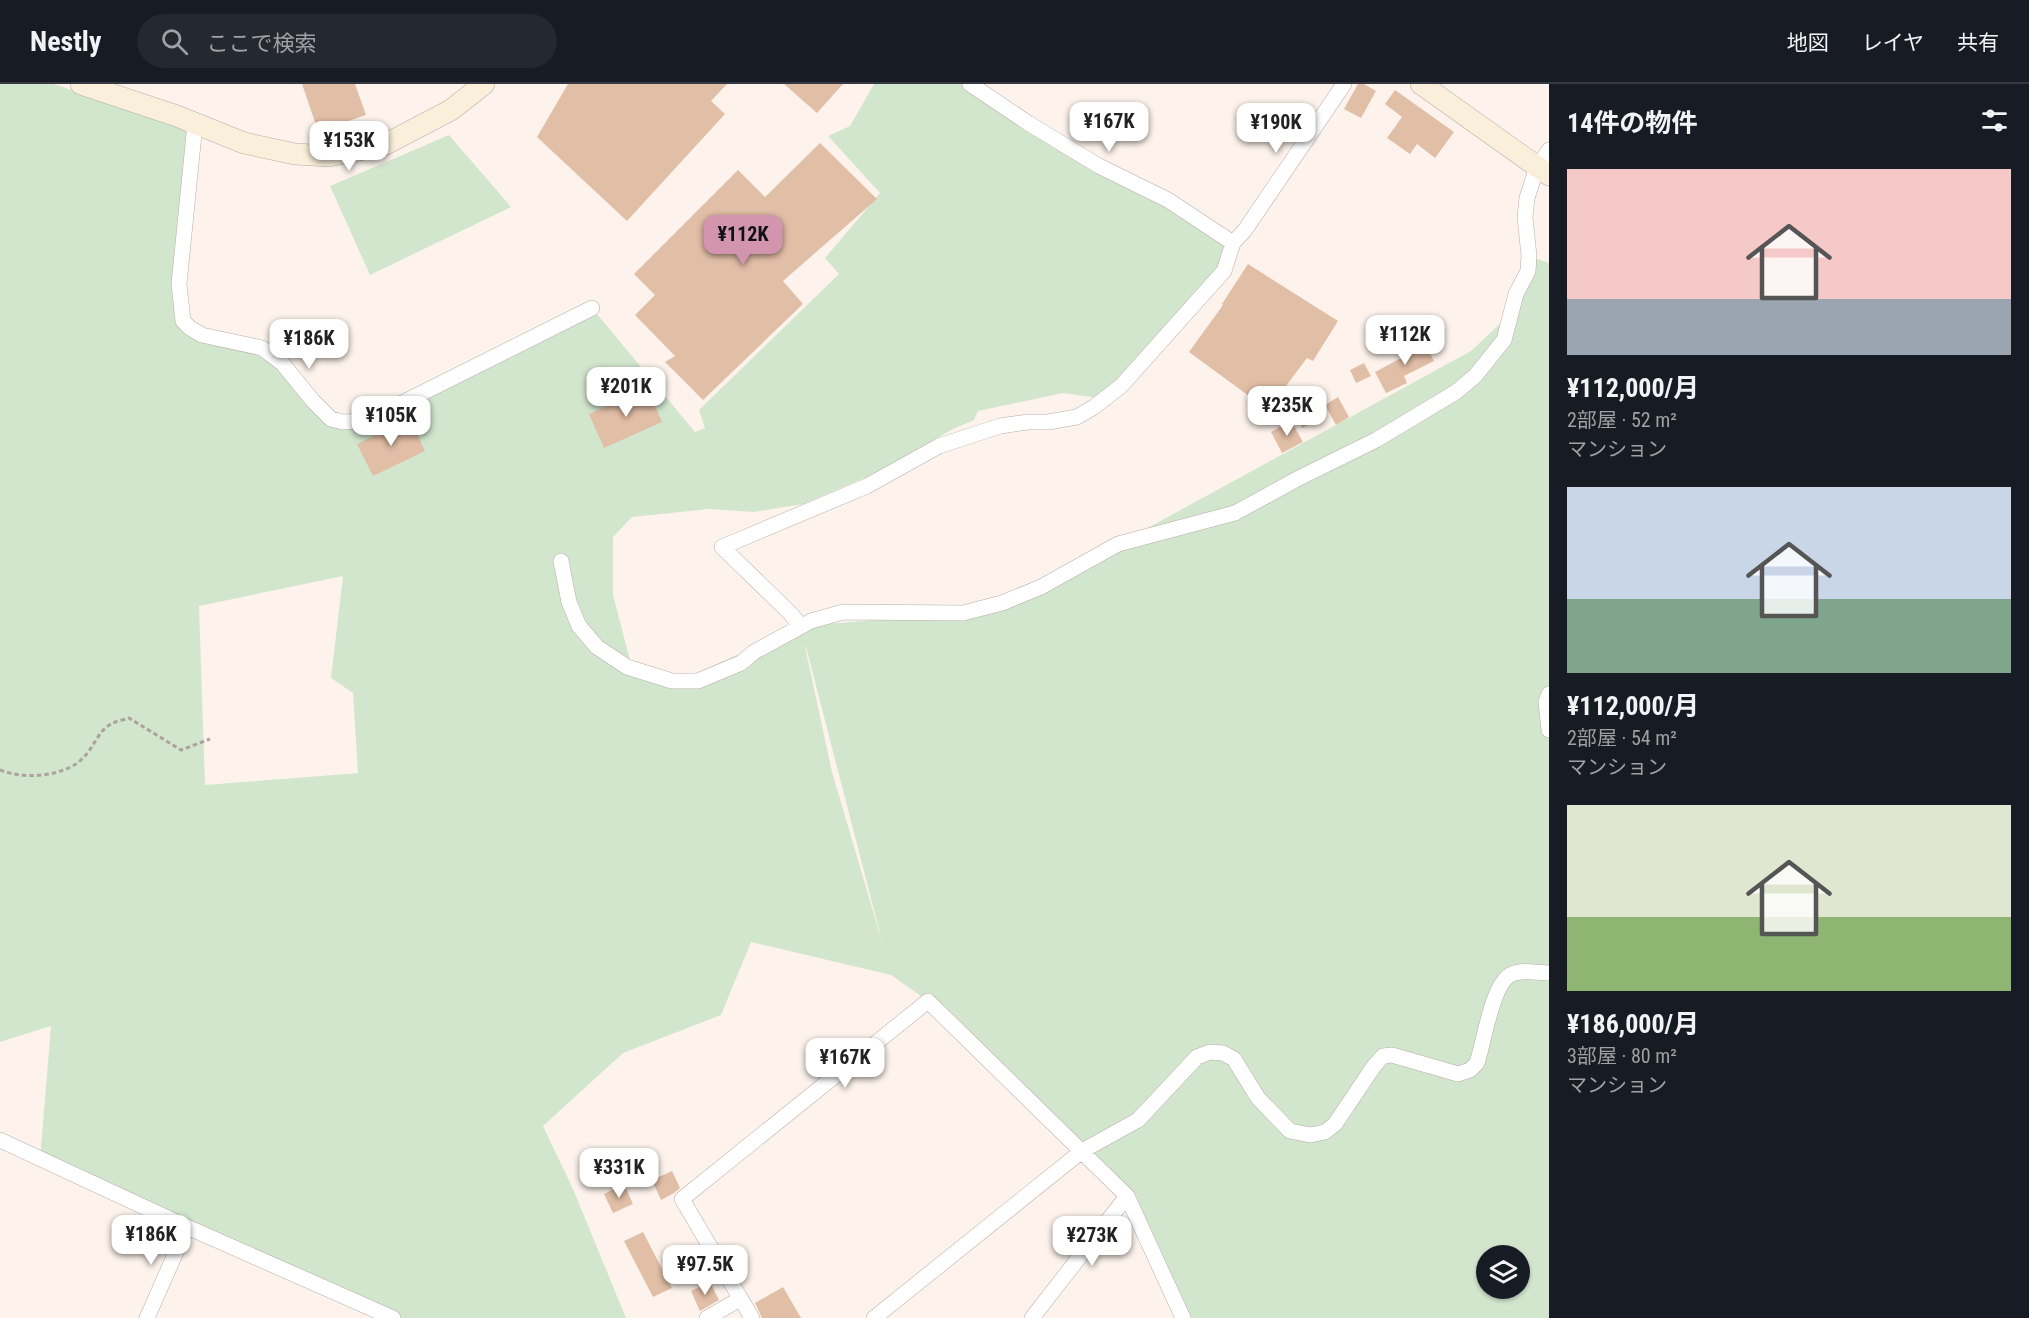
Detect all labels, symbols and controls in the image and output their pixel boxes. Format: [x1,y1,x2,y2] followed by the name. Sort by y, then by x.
[137,14,557,68] search box
[30,25,101,58] text: Nestly
[158,25,191,58] icon: search
[206,31,316,56] text: ここで検索
[1787,31,1829,55] text: 地図
[1862,31,1924,55] text: レイヤ
[1957,31,1999,55] text: 共有
[1067,102,1151,153] pin: ¥167K
[1234,103,1318,154] pin: ¥190K
[1978,104,2011,137] icon: filters
[1567,108,1697,138] text: 14件の物件
[1084,109,1134,133] text: ¥167K
[1251,110,1301,134] text: ¥190K
[307,121,391,172] pin: ¥153K
[324,128,374,152] text: ¥153K
[1735,208,1843,316] icon: home
[701,215,785,266] pin: ¥112K
[718,222,768,246] text: ¥112K
[1363,315,1447,366] pin: ¥112K
[267,319,351,370] pin: ¥186K
[1380,322,1430,346] text: ¥112K
[284,326,334,350] text: ¥186K
[584,367,668,418] pin: ¥201K
[1567,373,1699,403] text: ¥112,000/月
[601,374,651,398] text: ¥201K
[1245,386,1329,437] pin: ¥235K
[1262,393,1312,417] text: ¥235K
[349,396,433,447] pin: ¥105K
[366,403,416,427] text: ¥105K
[1567,408,1677,432] text: 2部屋 · 52 m²
[1567,437,1667,461] text: マンション
[1735,526,1843,634] icon: home
[1567,691,1699,721] text: ¥112,000/月
[1567,726,1677,750] text: 2部屋 · 54 m²
[1567,755,1667,779] text: マンション
[1735,844,1843,952] icon: home
[1567,1009,1699,1039] text: ¥186,000/月
[803,1038,887,1089] pin: ¥167K
[1567,1044,1677,1068] text: 3部屋 · 80 m²
[820,1045,870,1069] text: ¥167K
[1567,1073,1667,1097] text: マンション
[577,1148,661,1199] pin: ¥331K
[594,1155,644,1179] text: ¥331K
[109,1215,193,1266] pin: ¥186K
[1050,1216,1134,1267] pin: ¥273K
[126,1222,176,1246] text: ¥186K
[1067,1223,1117,1247] text: ¥273K
[656,1245,754,1296] pin: ¥97.5K
[1476,1245,1530,1299] map controls
[1476,1245,1530,1299] button: layers
[677,1252,733,1276] text: ¥97.5K

